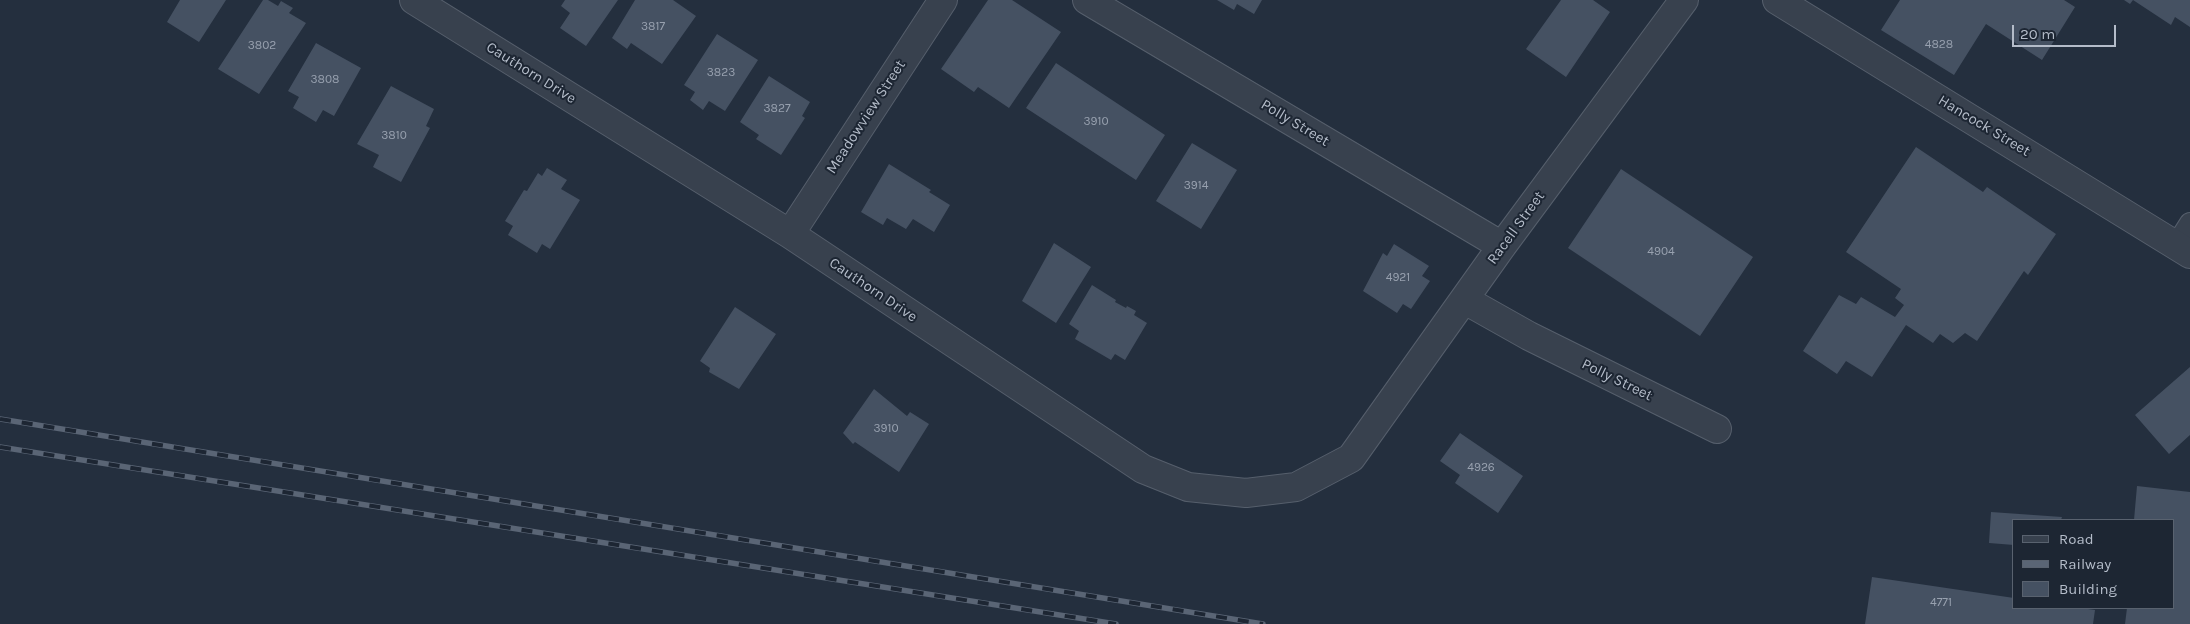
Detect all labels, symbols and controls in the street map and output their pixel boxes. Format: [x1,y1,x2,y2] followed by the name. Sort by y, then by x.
[2015,15,2119,47] scale bar
[641,20,665,34] house number: 3817
[2020,25,2055,43] text: 20 m
[483,38,579,108] street label: Cauthorn Drive
[1925,38,1953,52] house number: 4828
[248,39,276,53] house number: 3802
[823,57,909,177] street label: Meadowview Street
[707,66,735,80] house number: 3823
[311,73,339,87] house number: 3808
[1935,91,2033,161] street label: Hancock Street
[1258,96,1332,150] street label: Polly Street
[763,102,791,116] house number: 3827
[1083,115,1109,129] house number: 3910
[381,129,407,143] house number: 3810
[1184,179,1208,193] house number: 3914
[1483,188,1549,268] street label: Racell Street
[1647,245,1675,259] house number: 4904
[825,254,921,326] street label: Cauthorn Drive
[1386,271,1410,285] house number: 4921
[1579,355,1655,405] street label: Polly Street
[873,422,899,436] house number: 3910
[1467,461,1495,475] house number: 4926
[2012,519,2175,609] legend
[2059,530,2094,548] text: Road
[2059,555,2111,573] text: Railway
[2059,580,2117,598] text: Building
[1930,596,1952,610] house number: 4771

